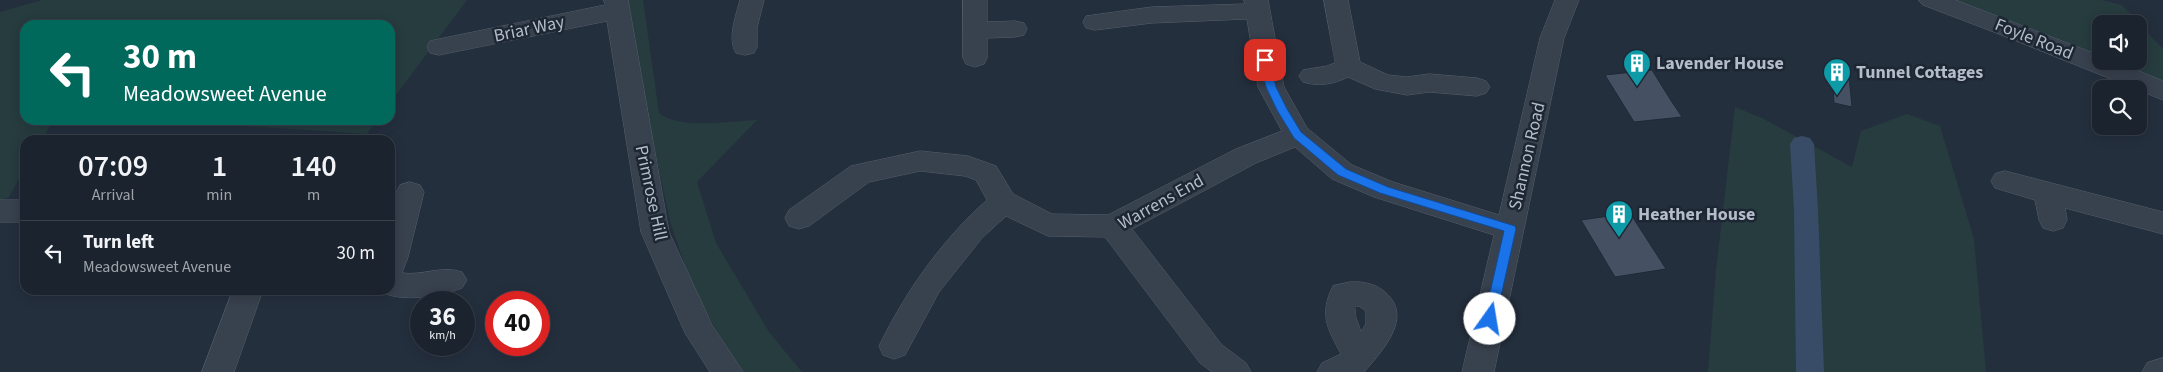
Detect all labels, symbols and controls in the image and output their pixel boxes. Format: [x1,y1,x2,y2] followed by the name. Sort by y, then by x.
[491,9,567,49] street label: Briar Way
[1991,12,2077,66] street label: Foyle Road
[2092,15,2147,135] map controls
[2092,15,2147,70] button: sound
[123,32,197,82] text: 30 m
[1244,39,1286,81] pin
[40,40,105,105] icon: left
[1251,46,1279,74] icon: arrive
[1622,48,1652,87] building icon: Lavender House
[1656,51,1784,76] place label: Lavender House
[1822,57,1852,96] building icon: Tunnel Cottages
[1856,60,1983,85] place label: Tunnel Cottages
[123,78,327,110] text: Meadowsweet Avenue
[2092,80,2147,135] button: search
[1502,100,1552,212] street label: Shannon Road
[629,143,673,243] street label: Primrose Hill
[78,145,148,188] text: 07:09
[212,145,227,188] text: 1
[291,145,337,188] text: 140
[1114,168,1208,236] street label: Warrens End
[92,184,135,206] text: Arrival
[206,184,232,206] text: min
[307,184,320,206] text: m
[1604,199,1634,238] building icon: Heather House
[1638,202,1755,227] place label: Heather House
[83,229,154,256] text: Turn left
[40,239,68,267] icon: left
[337,240,375,267] text: 30 m
[83,256,231,278] text: Meadowsweet Avenue
[485,291,550,356] speed limit sign: 40
[1463,292,1515,344] position arrow
[429,299,456,335] text: 36
[429,327,456,344] text: km/h

